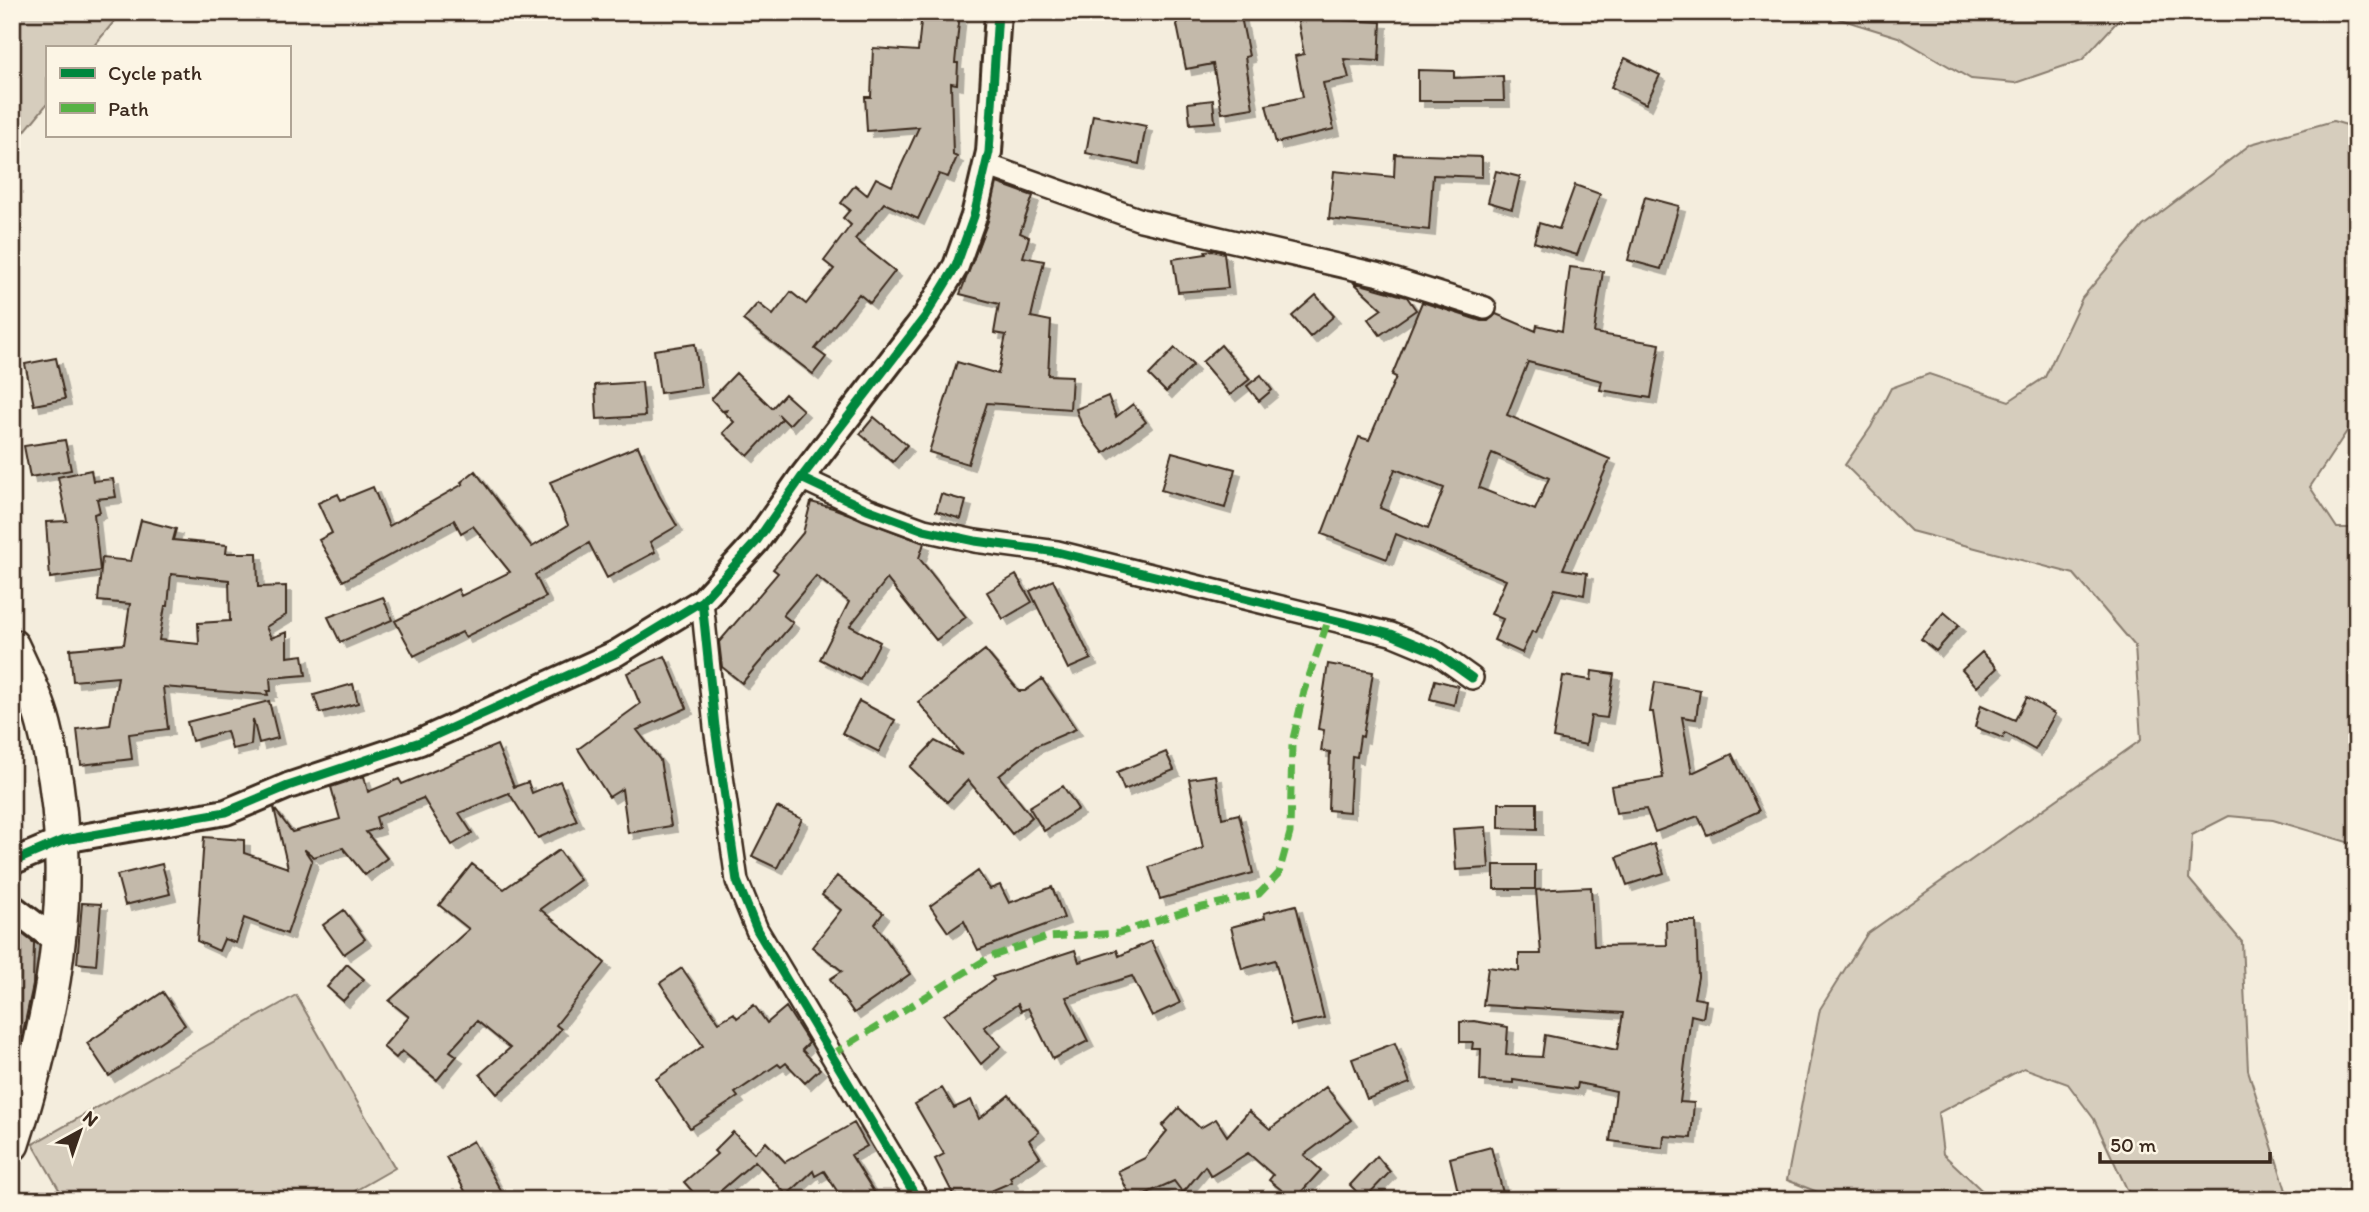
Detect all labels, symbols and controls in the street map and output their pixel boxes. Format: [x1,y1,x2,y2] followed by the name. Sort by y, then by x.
[46,46,290,136] legend
[108,60,202,85] text: Cycle path
[108,96,149,121] text: Path
[46,1096,116,1166] north arrow
[78,1105,103,1131] text: N
[2100,1121,2269,1165] scale bar
[2110,1132,2157,1157] text: 50 m

